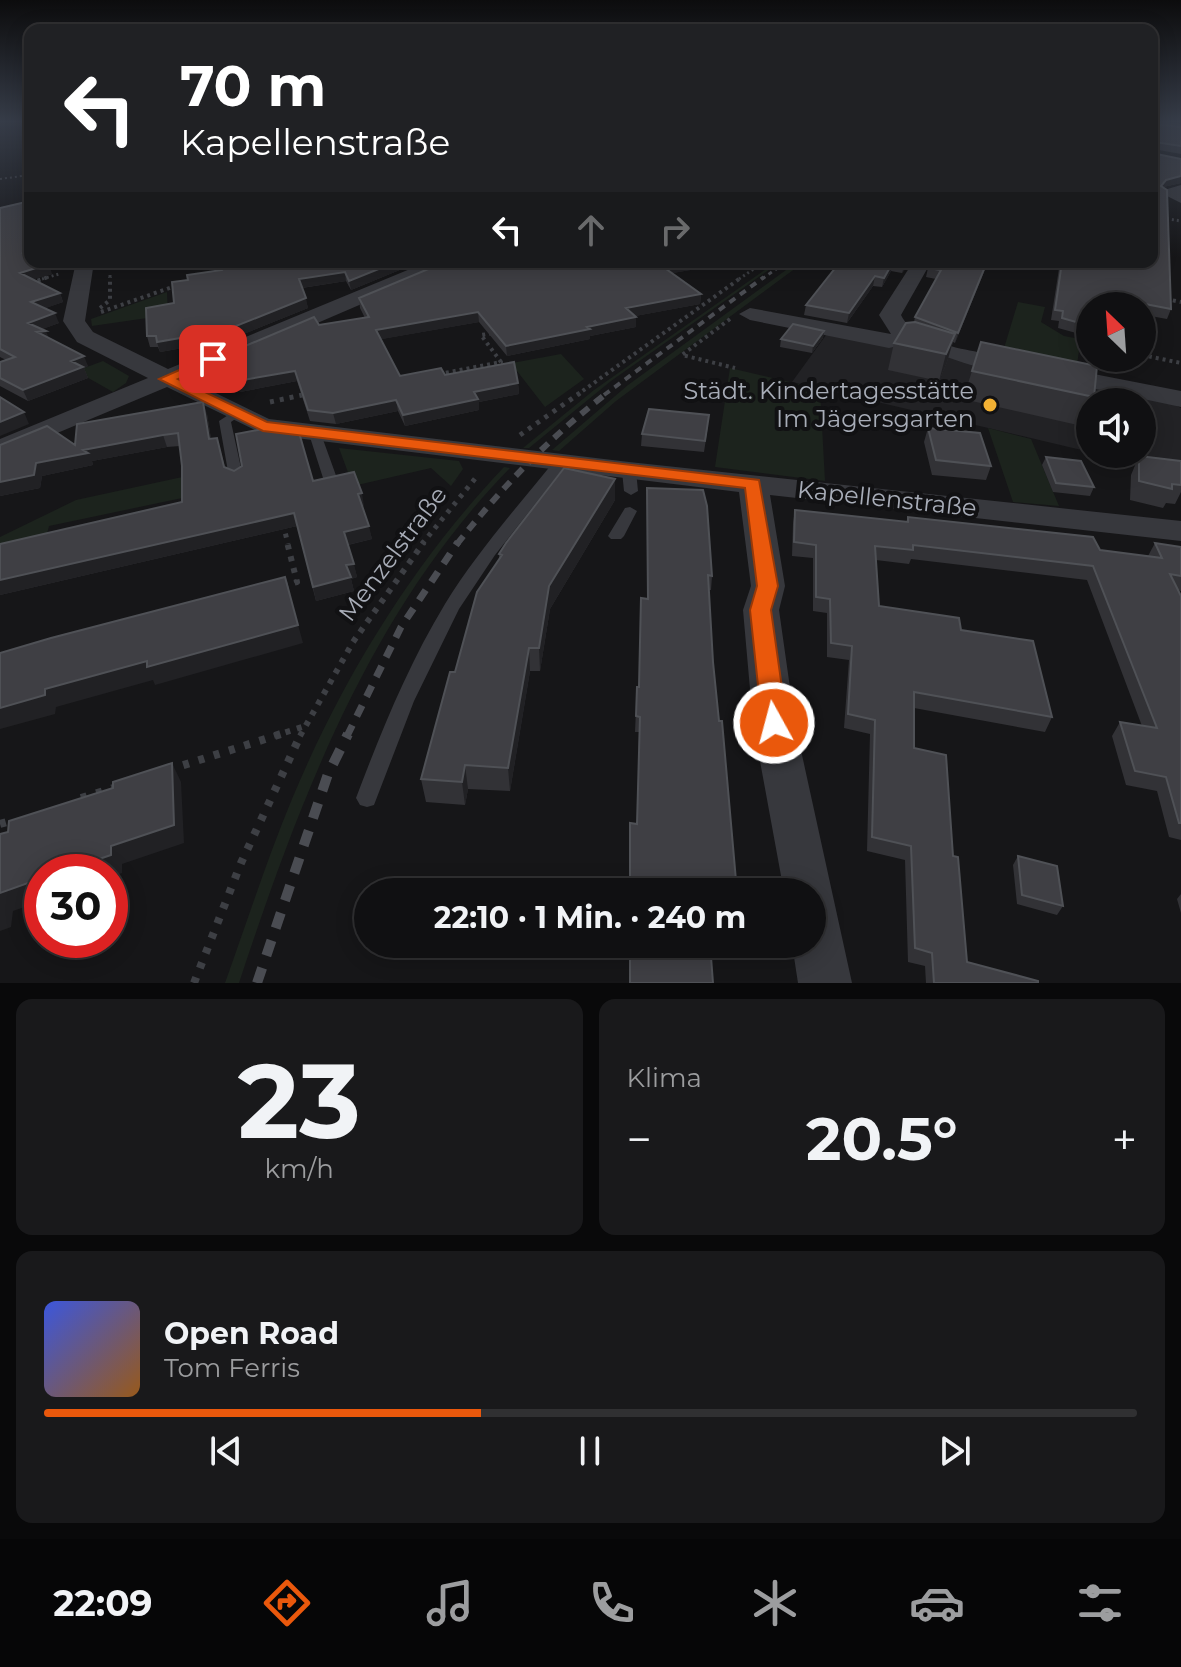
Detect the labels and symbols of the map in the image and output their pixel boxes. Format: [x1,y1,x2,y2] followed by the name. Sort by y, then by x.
[1076,292,1156,372] north arrow
[179,325,247,393] pin
[683,376,974,433] place label: Städt. Kindertagesstätte Im Jägersgarten
[981,396,999,414] marker: Städt. Kindertagesstätte Im Jägersgarten
[796,475,978,522] street label: Kapellenstraße
[332,481,453,627] street label: Menzelstraße
[732,681,816,765] position arrow
[24,854,128,958] speed limit sign: 30

